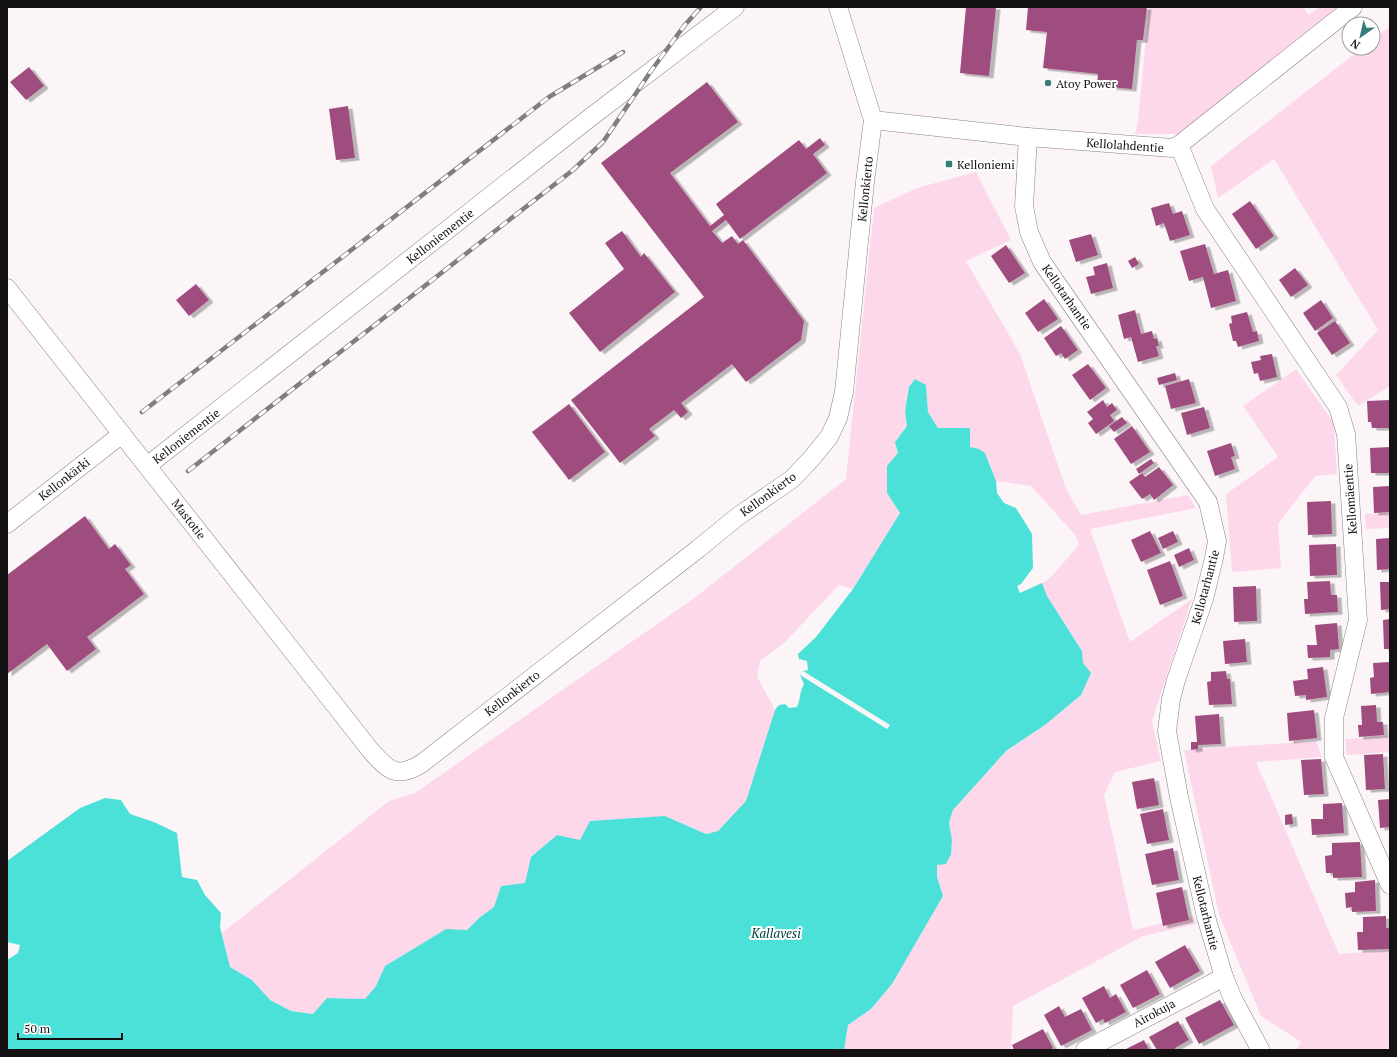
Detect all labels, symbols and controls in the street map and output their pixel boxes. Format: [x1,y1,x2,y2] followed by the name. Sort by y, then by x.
[1341,16,1381,56] north arrow
[1347,36,1363,52] text: N
[1056,76,1116,91] place label: Atoy Power
[1043,78,1053,88] marker: Atoy Power
[1086,135,1164,155] street label: Kellolahdentie
[854,155,876,222] street label: Kellonkierto
[957,157,1015,172] place label: Kelloniemi
[944,159,954,169] marker: Kelloniemi
[403,205,477,267] street label: Kelloniementie
[1039,261,1095,333] street label: Kellotarhantie
[149,405,223,467] street label: Kelloniementie
[35,454,93,504] street label: Kellonkärki
[1340,463,1360,535] street label: Kellomäentie
[737,468,799,519] street label: Kellonkierto
[169,496,209,542] street label: Mastotie
[1188,548,1222,626] street label: Kellotarhantie
[481,667,543,719] street label: Kellonkierto
[1189,874,1223,952] street label: Kellotarhantie
[750,924,801,942] water label: Kallavesi
[1130,996,1178,1030] street label: Airokuja
[18,1015,122,1041] scale bar
[24,1021,51,1036] text: 50 m

